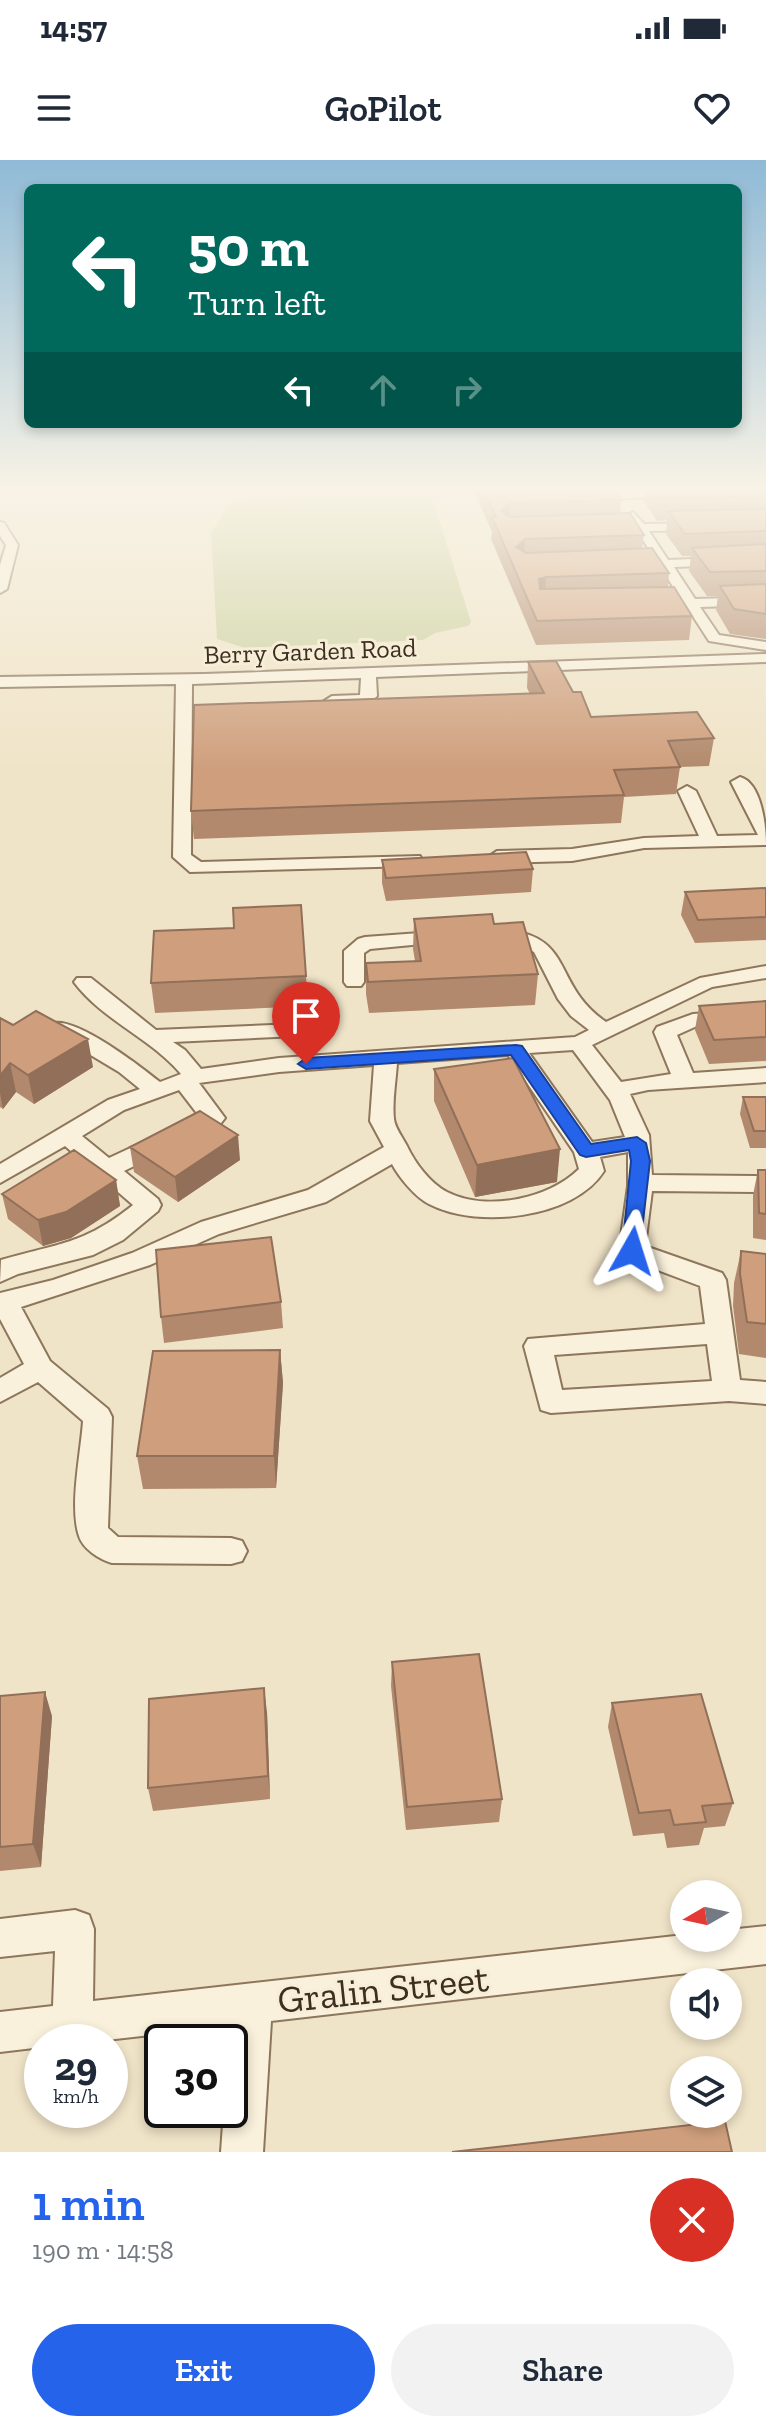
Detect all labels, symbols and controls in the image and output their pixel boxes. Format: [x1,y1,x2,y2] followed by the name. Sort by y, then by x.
[40,10,107,46] text: 14:57
[32,86,76,130] icon: menu
[690,86,734,130] icon: heart
[325,87,441,130] text: GoPilot
[188,213,309,280] text: 50 m
[56,216,160,320] icon: left
[188,281,326,324] text: Turn left
[277,368,321,412] icon: left
[361,368,405,412] icon: ahead
[445,368,489,412] icon: right
[203,631,417,671] street label: Berry Garden Road
[272,982,340,1064] pin
[284,994,328,1038] icon: arrive
[590,1209,674,1293] position arrow
[670,1880,742,1952] north arrow
[670,1880,742,2128] map controls
[275,1955,491,2023] street label: Gralin Street
[670,1968,742,2040] button: sound
[144,2024,248,2128] speed limit sign: 30
[55,2042,97,2090] text: 29
[670,2056,742,2128] button: layers
[53,2084,99,2108] text: km/h
[32,2175,145,2232] text: 1 min
[650,2178,734,2262] button: close
[32,2234,174,2266] text: 190 m · 14:58
[32,2324,375,2416] button: Exit
[391,2324,734,2416] button: Share

